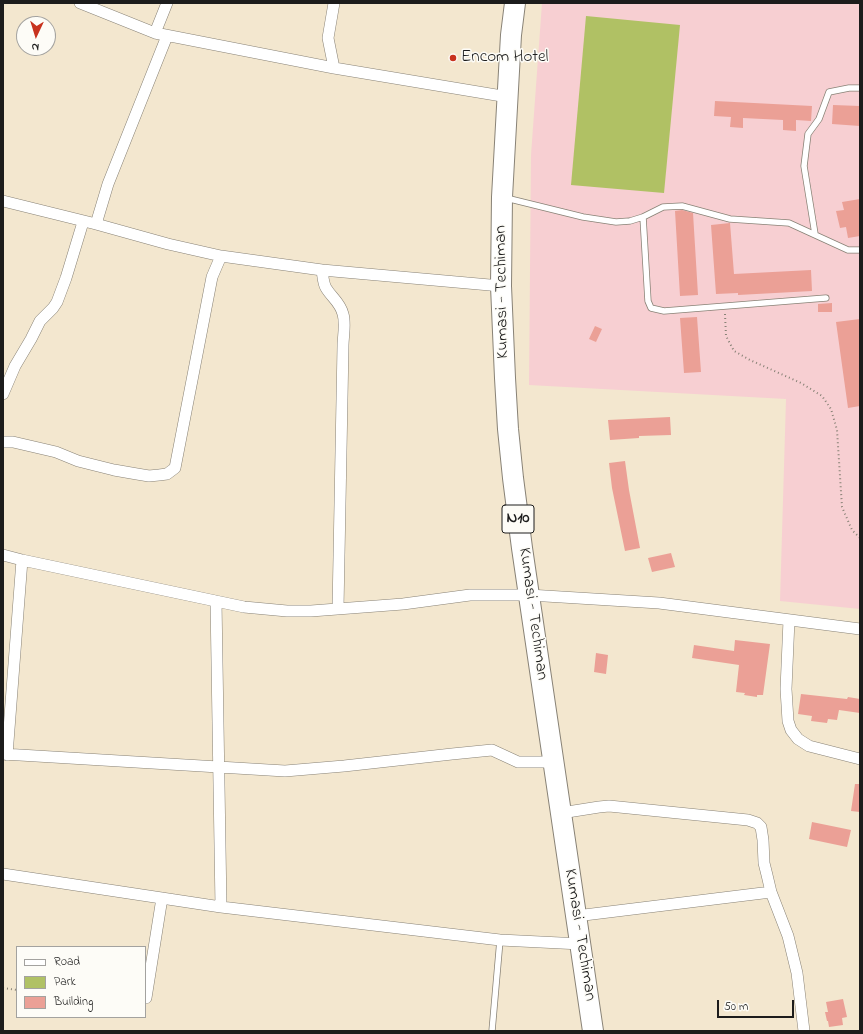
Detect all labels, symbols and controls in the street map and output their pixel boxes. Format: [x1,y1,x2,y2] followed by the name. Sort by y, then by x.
[16,16,56,56] north arrow
[31,39,40,55] text: N
[461,48,548,68] place label: Encom Hotel
[448,53,458,63] marker: Encom Hotel
[492,225,514,359] street label: Kumasi - Techiman
[502,505,534,533] road number: N10
[513,546,551,682] street label: Kumasi - Techiman
[558,867,600,1003] street label: Kumasi - Techiman
[16,946,146,1018] legend
[54,953,80,971] text: Road
[54,973,76,991] text: Park
[719,992,796,1018] scale bar
[54,993,93,1011] text: Building
[724,998,748,1016] text: 50 m

